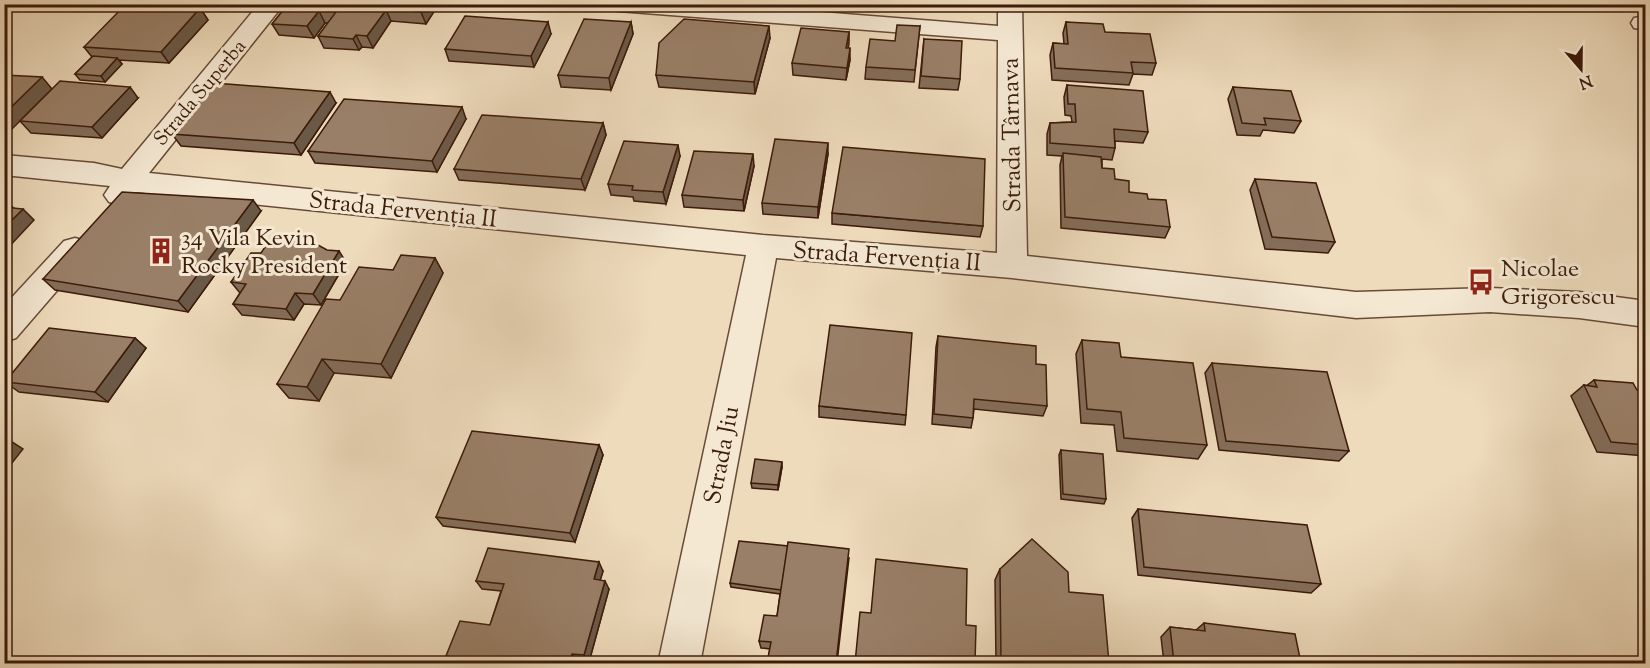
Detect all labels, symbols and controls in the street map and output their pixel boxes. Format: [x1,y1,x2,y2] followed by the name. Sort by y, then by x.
[148,34,254,153] street label: Strada Superba
[1551,39,1611,99] north arrow
[995,57,1031,213] street label: Strada Târnava
[1575,68,1595,94] text: N
[307,184,499,238] street label: Strada Fervenția II
[181,222,347,284] place label: 34 Vila Kevin Rocky President
[791,234,982,282] street label: Strada Fervenția II
[146,236,176,266] building icon: 34 Vila Kevin Rocky President
[1501,253,1616,315] place label: Nicolae Grigorescu
[1466,267,1496,297] bus stop icon: Nicolae Grigorescu
[697,403,749,507] street label: Strada Jiu

